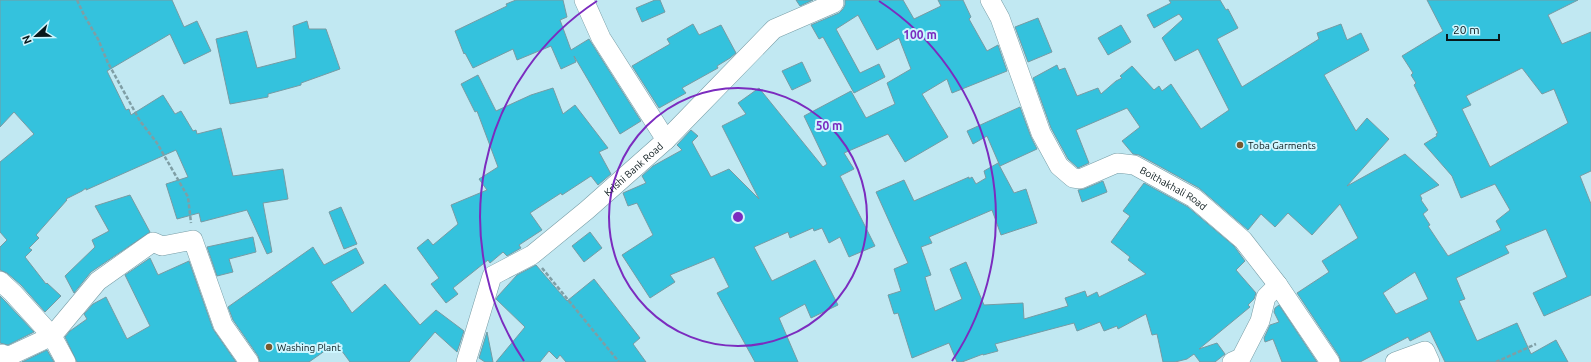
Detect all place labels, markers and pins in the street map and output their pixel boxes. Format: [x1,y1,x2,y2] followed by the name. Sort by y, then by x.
[1235,140,1245,150] marker: Toba Garments
[1248,140,1316,151] place label: Toba Garments
[731,210,745,224] centre of rings
[264,342,274,352] marker: Washing Plant
[277,342,341,353] place label: Washing Plant

